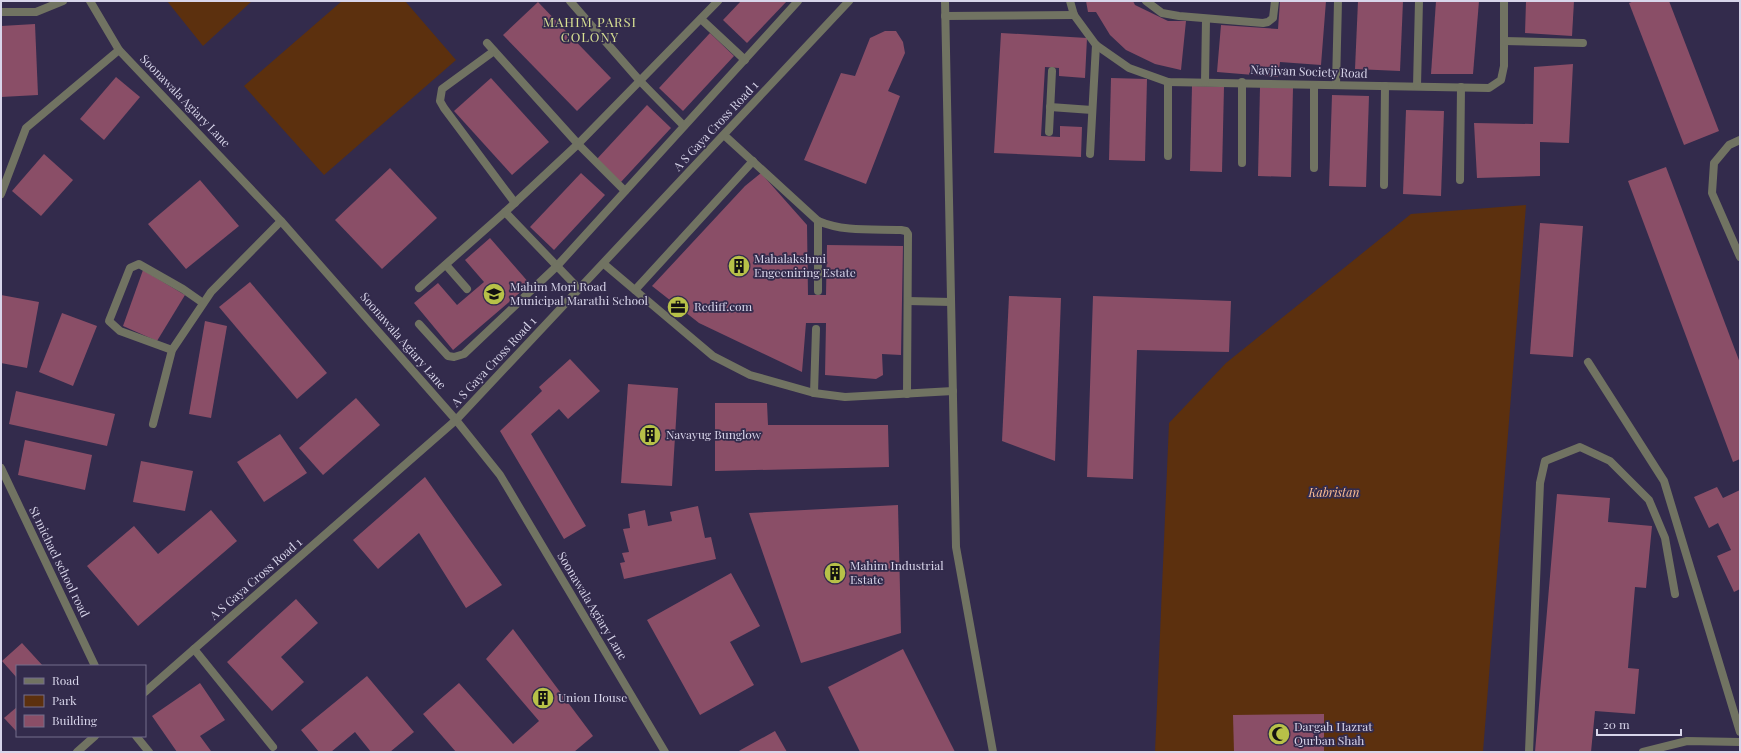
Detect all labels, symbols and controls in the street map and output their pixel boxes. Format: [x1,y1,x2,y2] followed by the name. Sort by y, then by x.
[543,13,637,45] district label: MAHIM PARSI COLONY
[137,50,234,150] street label: Soonawala Agiary Lane
[1250,61,1368,81] street label: Navjivan Society Road
[669,77,762,174] street label: A S Gaya Cross Road 1
[754,250,856,280] place label: Mahalakshmi Engeeniring Estate
[726,253,752,279] building icon: Mahalakshmi Engeeniring Estate
[510,278,649,308] place label: Mahim Mori Road Municipal Marathi School
[481,281,507,307] school or university icon: Mahim Mori Road Municipal Marathi School
[357,289,450,392] street label: Soonawala Agiary Lane
[665,294,691,320] office icon: Rediff.com
[694,298,753,314] place label: Rediff.com
[447,313,540,410] street label: A S Gaya Cross Road 1
[637,422,663,448] building icon: Navayug Bunglow
[666,426,762,442] place label: Navayug Bunglow
[1308,484,1359,500] park label: Kabristan
[26,504,94,620] street label: St michael school road
[205,533,305,623] street label: A S Gaya Cross Road 1
[554,548,631,663] street label: Soonawala Agiary Lane
[850,557,944,587] place label: Mahim Industrial Estate
[822,560,848,586] building icon: Mahim Industrial Estate
[16,665,146,737] legend
[52,672,79,688] text: Road
[530,685,556,711] building icon: Union House
[558,689,627,705] place label: Union House
[52,692,77,708] text: Park
[1597,711,1681,737] scale bar
[52,712,98,728] text: Building
[1603,716,1630,732] text: 20 m
[1294,718,1373,748] place label: Dargah Hazrat Qurban Shah
[1266,721,1292,747] mosque icon: Dargah Hazrat Qurban Shah

